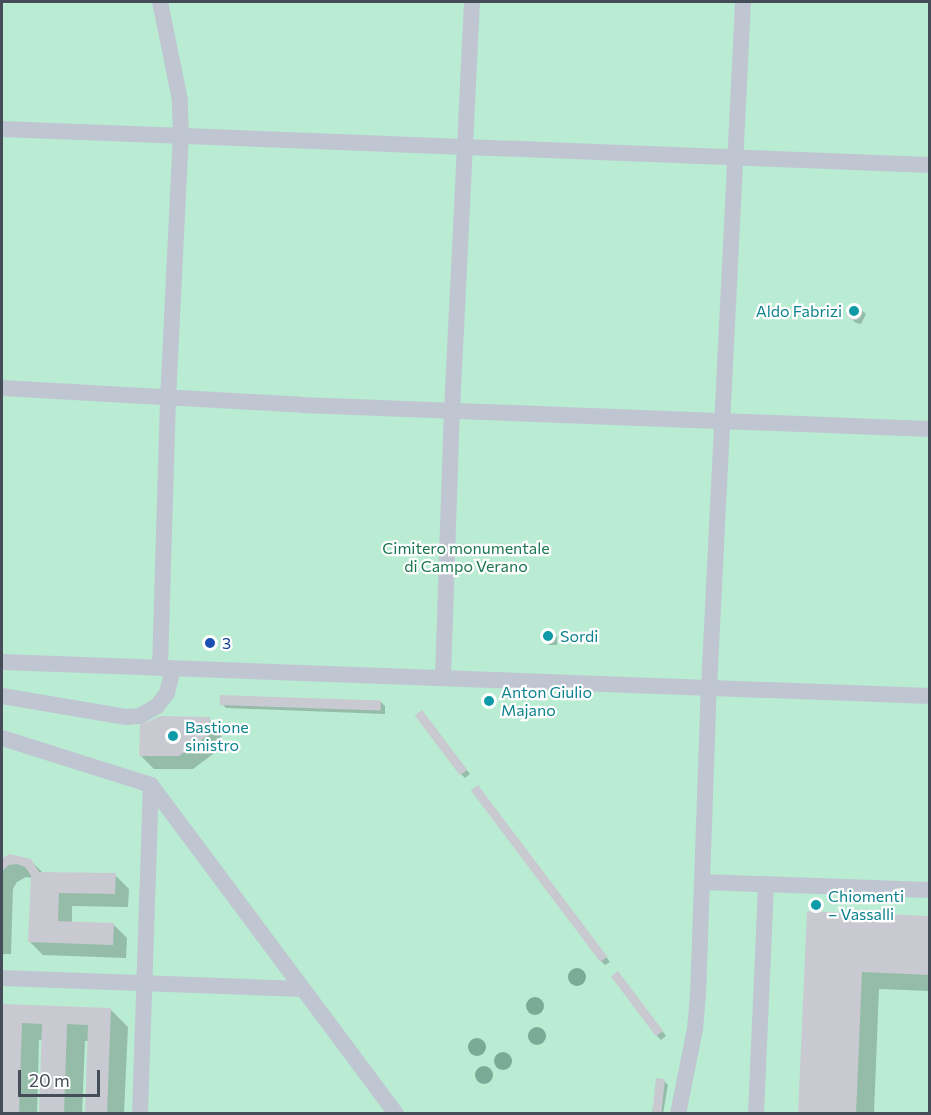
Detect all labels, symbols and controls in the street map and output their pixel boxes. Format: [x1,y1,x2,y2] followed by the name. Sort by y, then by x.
[756,301,842,321] place label: Aldo Fabrizi
[847,304,861,318] marker: Aldo Fabrizi
[382,538,550,576] park label: Cimitero monumentale di Campo Verano
[560,626,598,646] place label: Sordi
[541,629,555,643] marker: Sordi
[222,633,231,653] place label: 3
[203,636,217,650] marker: 3
[501,682,592,720] place label: Anton Giulio Majano
[482,694,496,708] marker: Anton Giulio Majano
[185,717,249,755] place label: Bastione sinistro
[166,729,180,743] marker: Bastione sinistro
[828,886,904,924] place label: Chiomenti – Vassalli
[809,898,823,912] marker: Chiomenti – Vassalli
[21,1058,104,1096] scale bar
[29,1069,70,1091] text: 20 m

